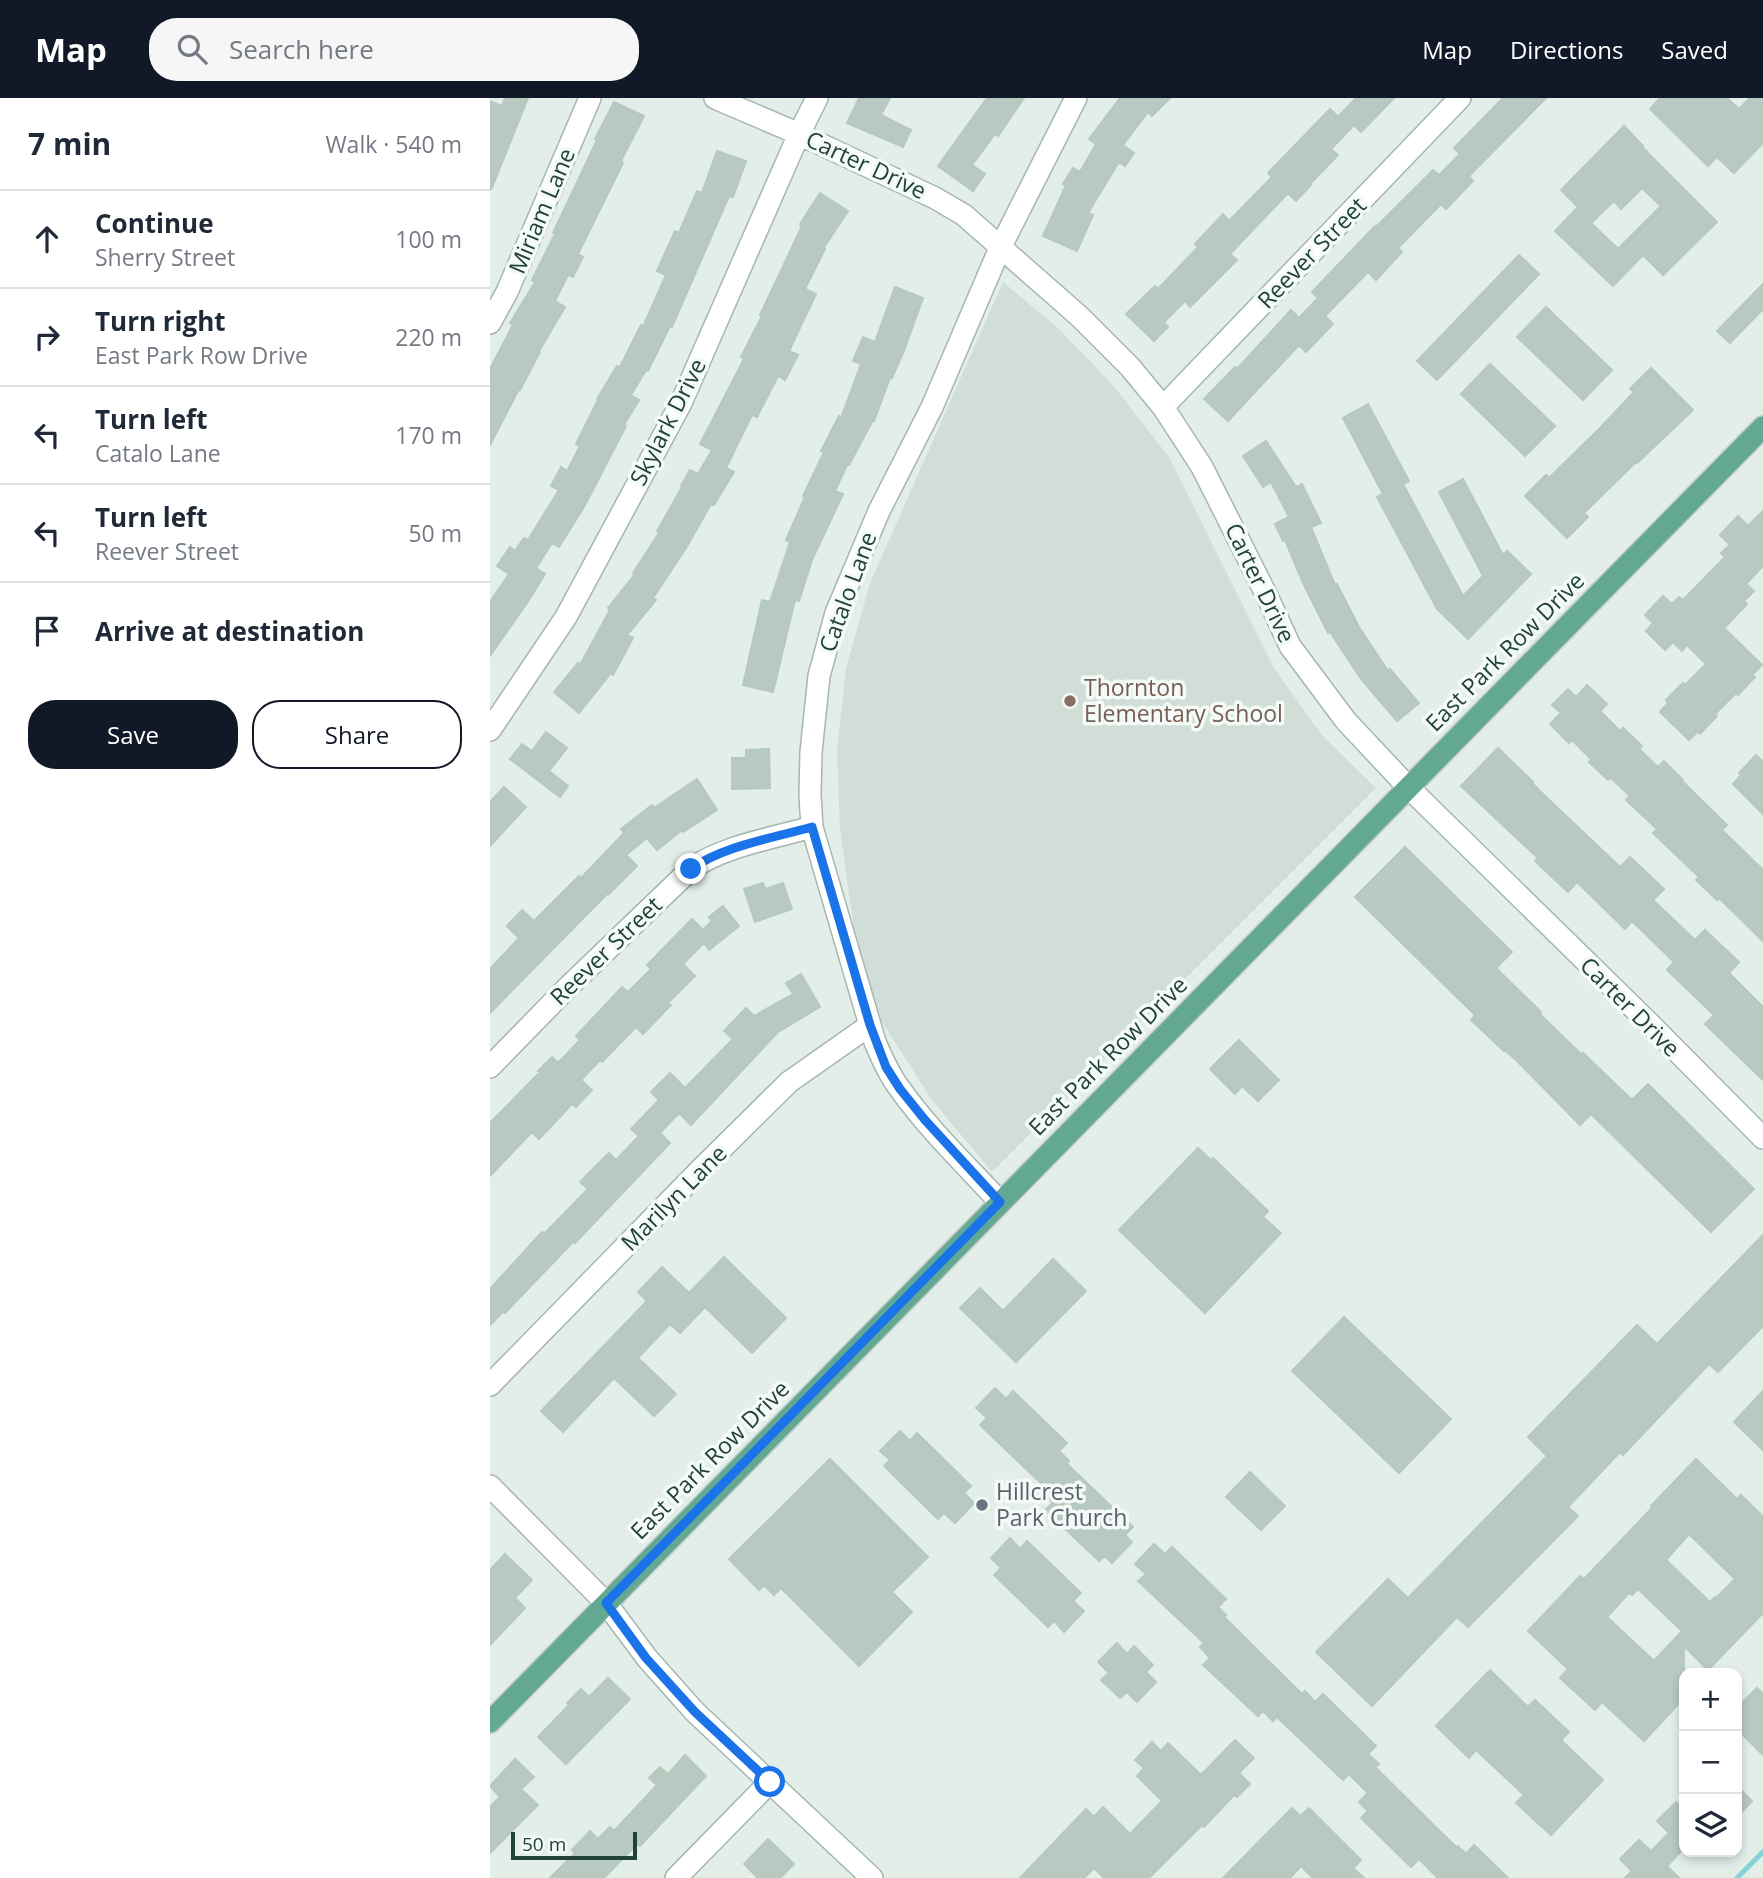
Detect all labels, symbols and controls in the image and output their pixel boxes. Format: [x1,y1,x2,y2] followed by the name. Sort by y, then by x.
[149,18,639,81] search box
[35,27,107,72] text: Map
[173,30,211,68] icon: search
[229,31,374,67] text: Search here
[1422,33,1472,66] text: Map
[1510,33,1623,66] text: Directions
[1661,33,1728,66] text: Saved
[801,122,932,206] street label: Carter Drive
[28,123,111,164] text: 7 min
[325,128,462,160] text: Walk · 540 m
[500,143,582,278] street label: Miriam Lane
[1250,189,1373,315] street label: Reever Street
[95,205,214,241] text: Continue
[28,220,66,258] icon: ahead
[395,223,462,255] text: 100 m
[95,241,235,273] text: Sherry Street
[95,303,226,339] text: Turn right
[28,318,66,356] icon: right
[395,321,462,353] text: 220 m
[95,339,308,371] text: East Park Row Drive
[621,353,713,491] street label: Skylark Drive
[95,401,207,437] text: Turn left
[28,416,66,454] icon: left
[395,419,462,451] text: 170 m
[95,437,221,469] text: Catalo Lane
[95,499,207,535] text: Turn left
[28,514,66,552] icon: left
[408,517,462,549] text: 50 m
[1218,517,1304,648] street label: Carter Drive
[811,527,884,656] street label: Catalo Lane
[95,535,239,567] text: Reever Street
[1418,565,1591,738] street label: East Park Row Drive
[28,612,66,650] icon: arrive
[95,613,364,649] text: Arrive at destination
[1084,671,1283,729] place label: Thornton Elementary School
[1062,693,1078,709] marker: Thornton Elementary School
[28,700,238,769] button: Save
[252,700,462,769] button: Share
[675,853,706,884] route end
[542,889,668,1012] street label: Reever Street
[1574,949,1688,1063] street label: Carter Drive
[1021,969,1194,1142] street label: East Park Row Drive
[613,1137,733,1257] street label: Marilyn Lane
[623,1373,796,1546] street label: East Park Row Drive
[996,1475,1127,1533] place label: Hillcrest Park Church
[974,1497,990,1513] marker: Hillcrest Park Church
[1679,1668,1742,1857] map controls
[1679,1668,1742,1731] button: +
[1679,1731,1742,1794] button: −
[754,1766,785,1797] route start
[1679,1794,1742,1857] button: layers
[511,1829,637,1861] scale bar
[522,1831,566,1857] text: 50 m

